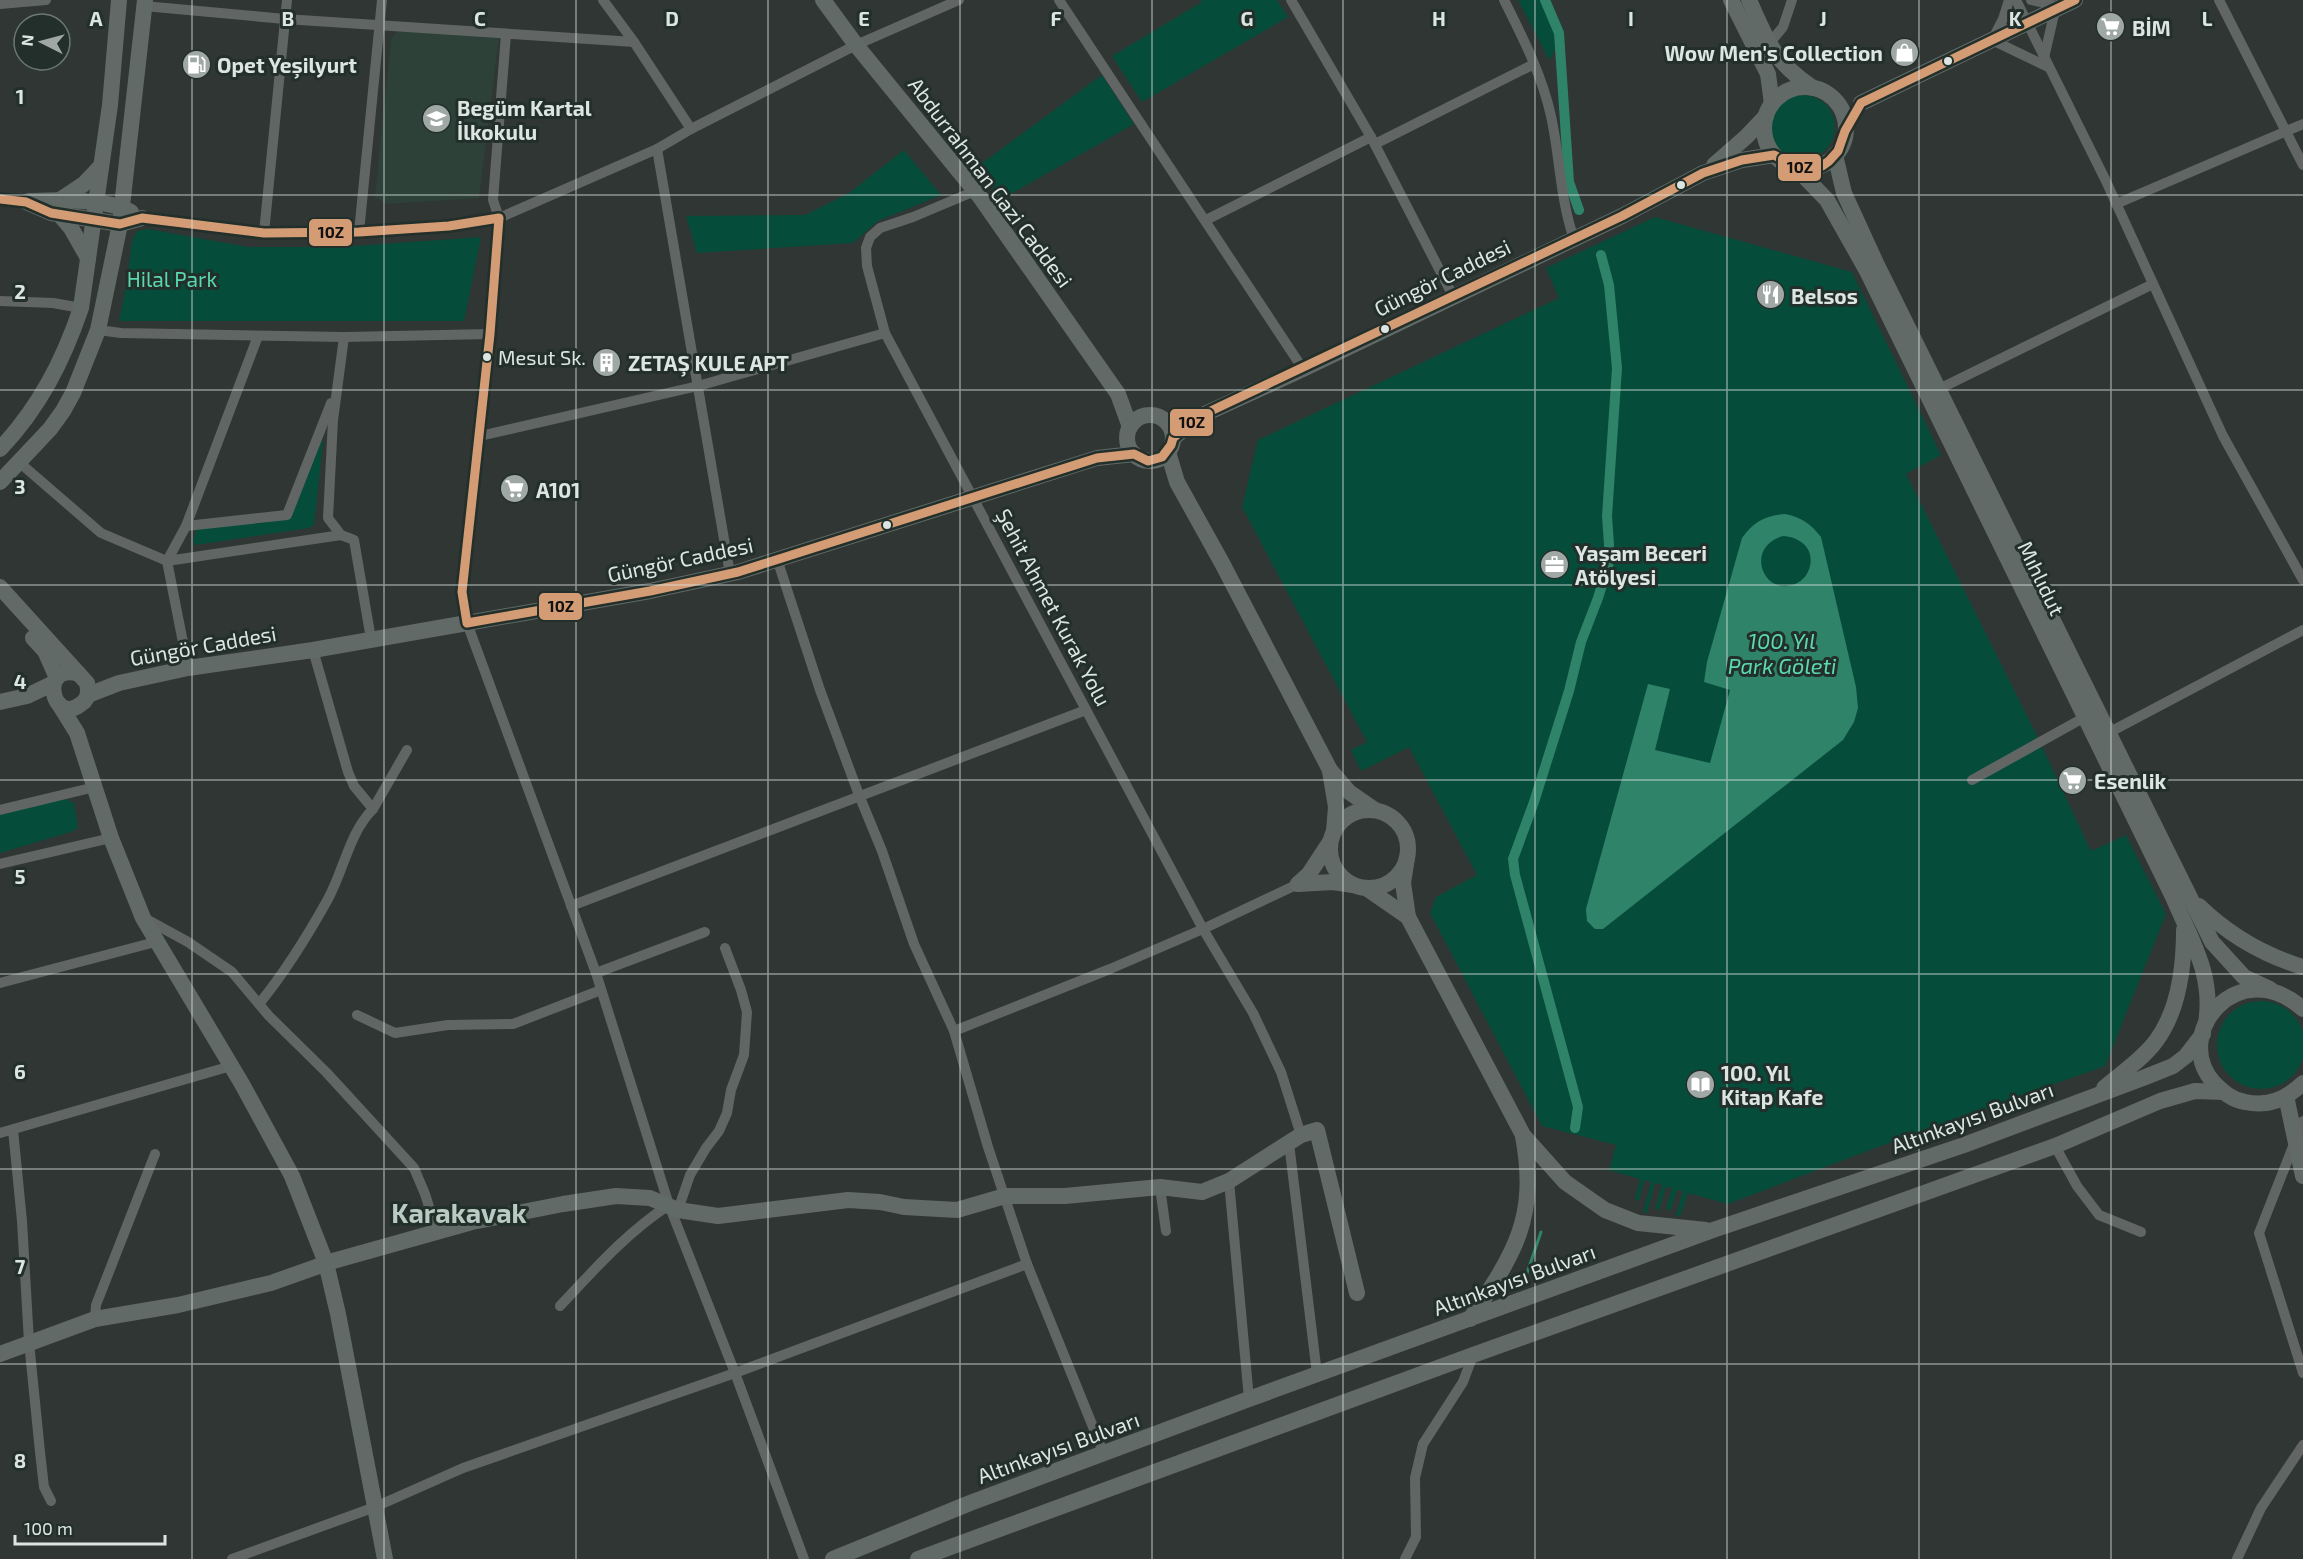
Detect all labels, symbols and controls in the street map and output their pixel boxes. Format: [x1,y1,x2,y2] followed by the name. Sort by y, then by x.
[89,6,103,30] text: A
[282,6,294,30] text: B
[474,6,486,30] text: C
[665,6,679,30] text: D
[858,6,870,30] text: E
[1050,6,1062,30] text: F
[1241,6,1253,30] text: G
[1432,6,1446,30] text: H
[1628,6,1634,30] text: I
[1819,6,1827,30] text: J
[2009,6,2022,30] text: K
[2202,6,2213,30] text: L
[2095,11,2127,43] supermarket icon: BİM
[12,12,72,72] north arrow
[2132,15,2171,40] place label: BİM
[17,34,37,47] text: N
[1888,36,1920,68] shop icon: Wow Men's Collection
[1665,40,1883,65] place label: Wow Men's Collection
[180,48,212,80] fuel station icon: Opet Yeşilyurt
[217,52,357,79] place label: Opet Yeşilyurt
[1942,55,1954,67] unlabelled marker
[904,72,1078,292] street label: Abdurrahman Gazi Caddesi
[16,84,24,108] text: 1
[457,95,592,144] place label: Begüm Kartal İlkokulu
[420,103,452,135] school or university icon: Begüm Kartal İlkokulu
[1777,153,1822,182] line badge: 10Z
[1787,157,1813,176] text: 10Z
[1675,179,1687,191] unlabelled marker
[308,218,353,247] line badge: 10Z
[318,222,344,241] text: 10Z
[1370,233,1514,321] street label: Güngör Caddesi
[127,266,217,291] park label: Hilal Park
[14,279,26,303] text: 2
[1754,279,1786,311] restaurant icon: Belsos
[1791,283,1858,308] place label: Belsos
[1379,323,1391,335] unlabelled marker
[498,345,586,369] place label: Mesut Sk.
[591,346,623,378] building icon: ZETAŞ KULE APT
[628,350,789,377] place label: ZETAŞ KULE APT
[481,351,493,363] marker: Mesut Sk.
[1169,408,1214,437] line badge: 10Z
[1179,412,1205,431] text: 10Z
[499,473,531,505] supermarket icon: A101
[14,474,26,498] text: 3
[536,477,580,502] place label: A101
[990,504,1117,711] street label: Şehit Ahmet Kurak Yolu
[881,519,893,531] unlabelled marker
[605,531,755,587] street label: Güngör Caddesi
[2013,537,2071,619] street label: Mıhlıdut
[1575,540,1707,590] place label: Yaşam Beceri Atölyesi
[1538,548,1570,580] office icon: Yaşam Beceri Atölyesi
[538,592,583,621] line badge: 10Z
[548,596,574,615] text: 10Z
[128,620,278,670] street label: Güngör Caddesi
[1728,627,1836,678] water label: 100. Yıl Park Göleti
[14,669,27,693] text: 4
[2057,764,2089,796] supermarket icon: Esenlik
[2094,768,2166,793] place label: Esenlik
[14,864,26,888] text: 5
[14,1059,26,1083] text: 6
[1721,1060,1823,1109] place label: 100. Yıl Kitap Kafe
[1684,1068,1716,1100] library icon: 100. Yıl Kitap Kafe
[1888,1076,2056,1158] street label: Altınkayısı Bulvarı
[391,1196,527,1228] district label: Karakavak
[1430,1238,1598,1320] street label: Altınkayısı Bulvarı
[15,1254,26,1278] text: 7
[974,1406,1142,1488] street label: Altınkayısı Bulvarı
[14,1448,26,1472] text: 8
[15,1508,165,1546] scale bar
[24,1517,73,1539] text: 100 m

